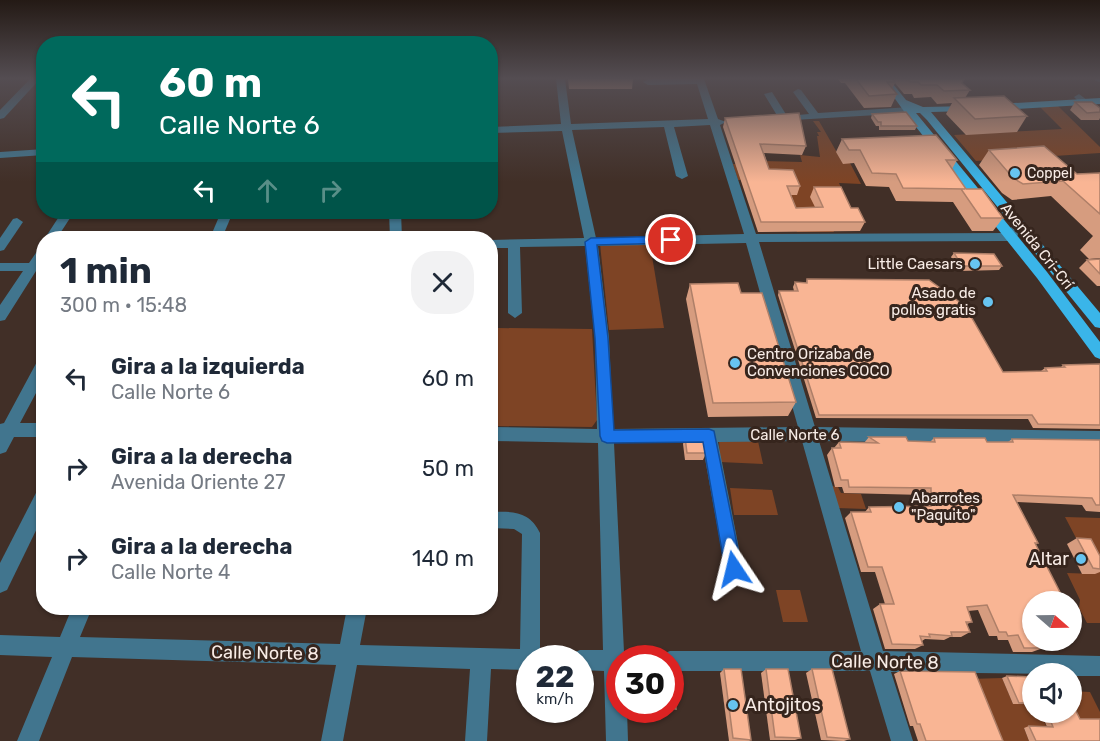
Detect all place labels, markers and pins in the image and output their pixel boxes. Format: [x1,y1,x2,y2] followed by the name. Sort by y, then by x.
[1027,165,1072,182] place label: Coppel
[1008,166,1022,180] marker: Coppel
[645,214,696,265] pin
[868,255,963,273] place label: Little Caesars
[968,257,982,271] marker: Little Caesars
[891,284,976,319] place label: Asado de pollos gratis
[981,295,995,309] marker: Asado de pollos gratis
[747,345,890,380] place label: Centro Orizaba de Convenciones COCO
[728,356,742,370] marker: Centro Orizaba de Convenciones COCO
[911,489,980,524] place label: Abarrotes "Paquito"
[892,500,906,514] marker: Abarrotes "Paquito"
[1029,548,1069,570] place label: Altar
[1074,552,1088,566] marker: Altar
[745,694,821,716] place label: Antojitos
[726,698,740,712] marker: Antojitos

